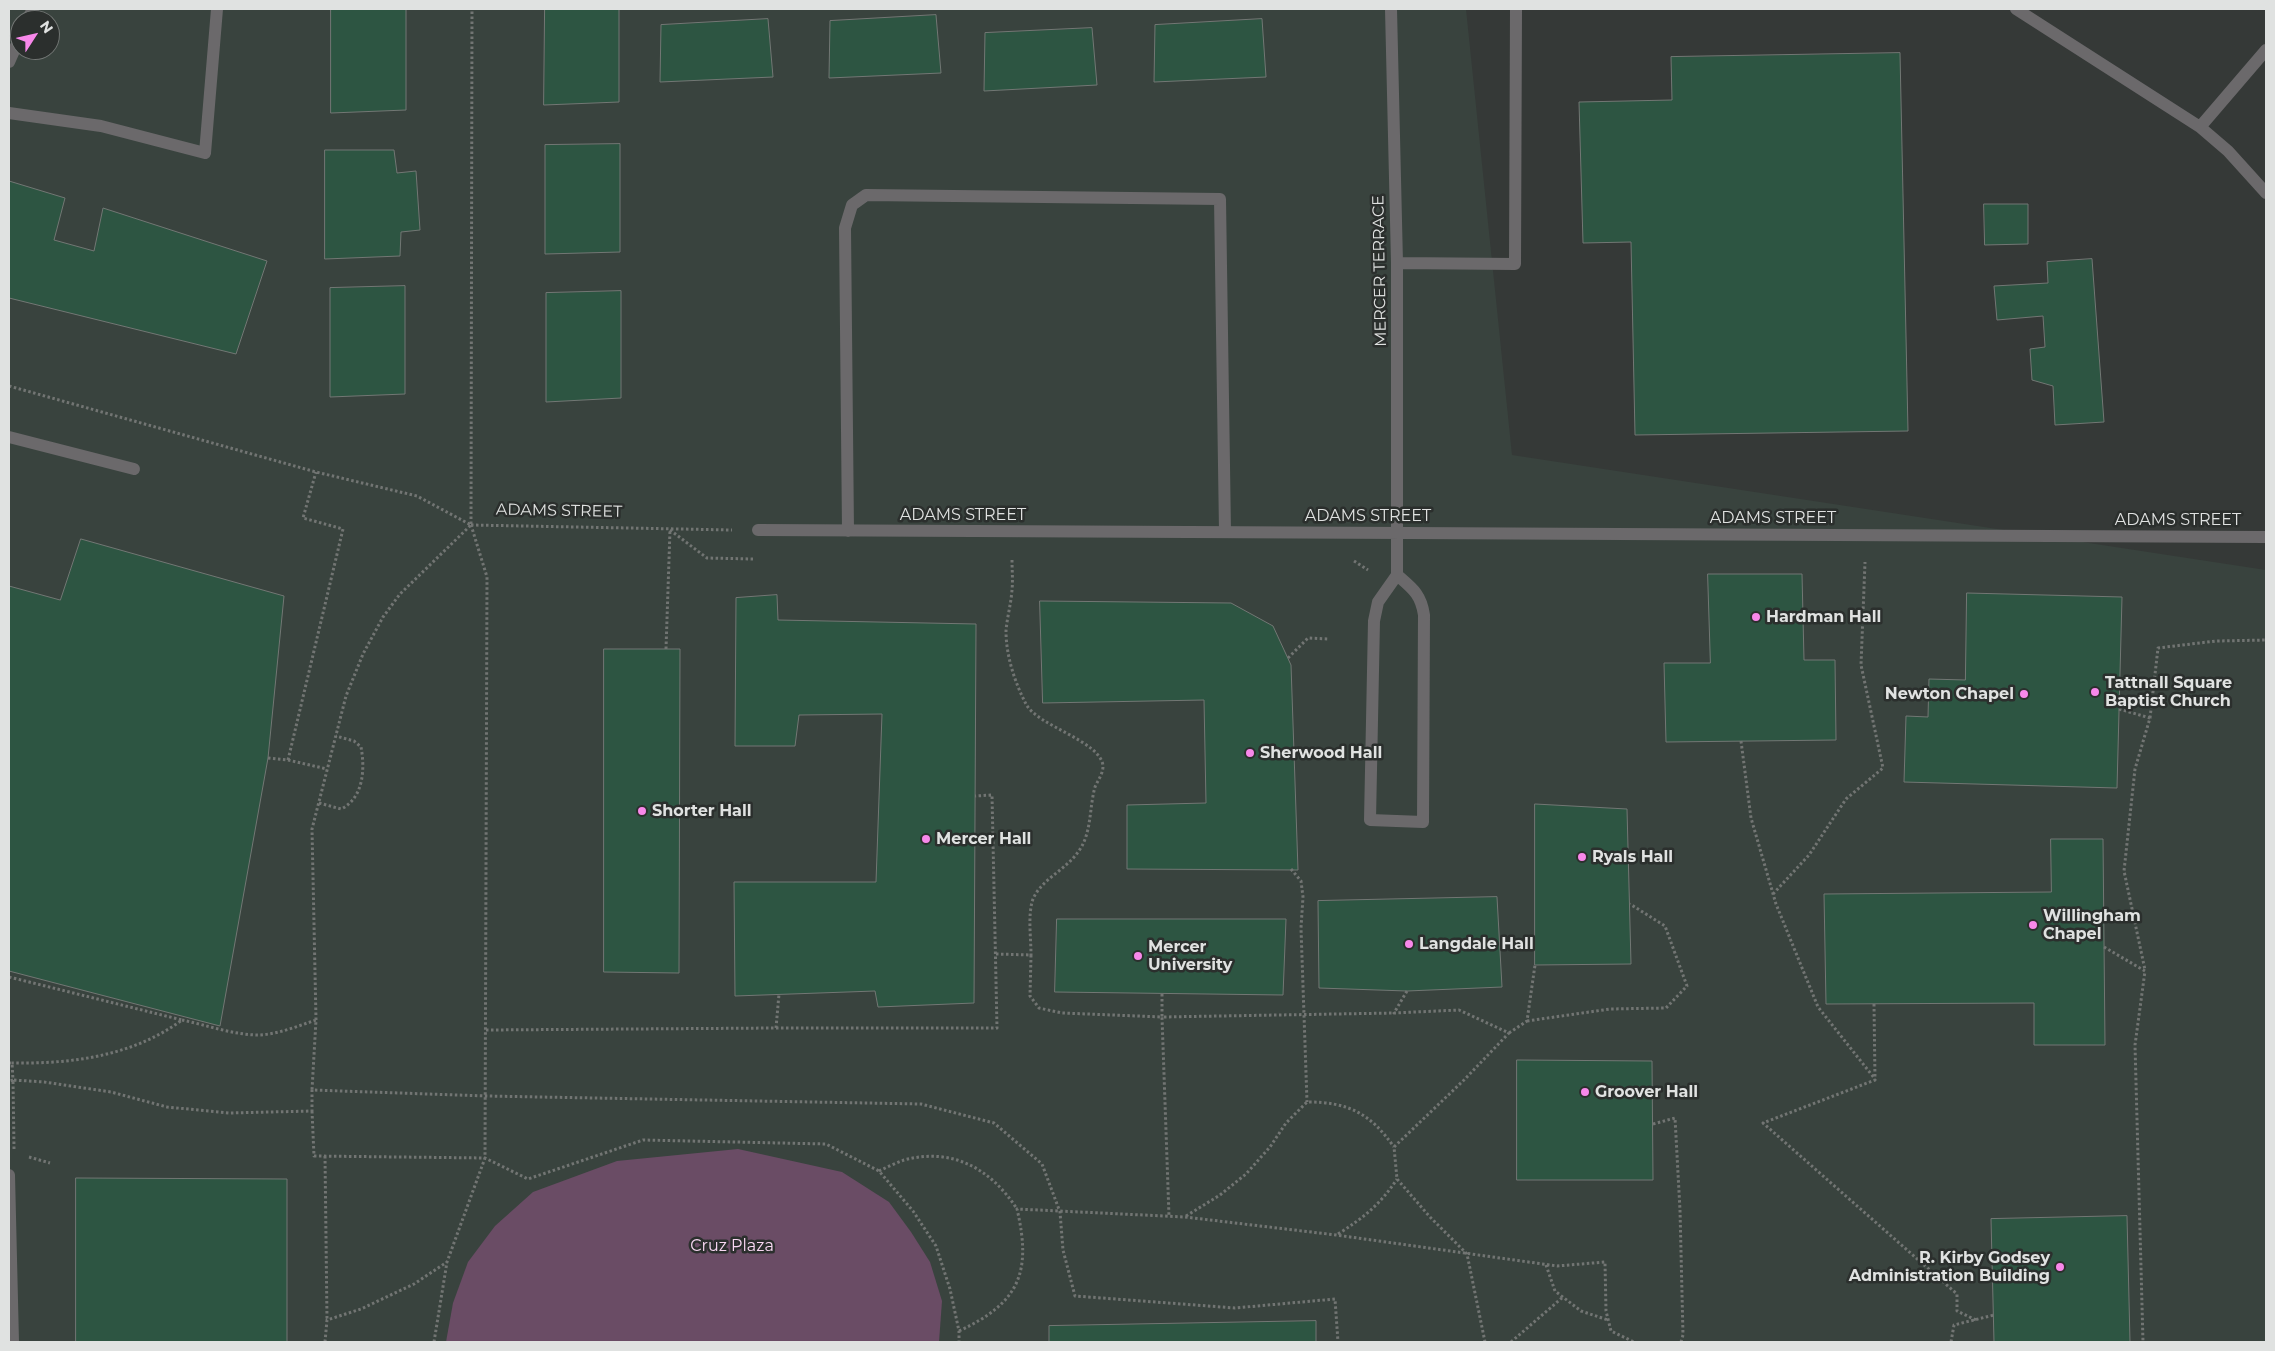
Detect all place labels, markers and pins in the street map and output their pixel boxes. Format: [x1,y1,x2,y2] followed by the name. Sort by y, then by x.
[1766,607,1881,627] place label: Hardman Hall
[1750,611,1762,623] marker: Hardman Hall
[2105,673,2232,711] place label: Tattnall Square Baptist Church
[1885,684,2014,704] place label: Newton Chapel
[2089,686,2101,698] marker: Tattnall Square Baptist Church
[2018,688,2030,700] marker: Newton Chapel
[1260,743,1382,763] place label: Sherwood Hall
[1244,747,1256,759] marker: Sherwood Hall
[652,801,752,821] place label: Shorter Hall
[636,805,648,817] marker: Shorter Hall
[936,829,1031,849] place label: Mercer Hall
[920,833,932,845] marker: Mercer Hall
[1592,847,1673,867] place label: Ryals Hall
[1576,851,1588,863] marker: Ryals Hall
[2043,906,2141,944] place label: Willingham Chapel
[2027,919,2039,931] marker: Willingham Chapel
[1419,934,1534,954] place label: Langdale Hall
[1148,937,1232,975] place label: Mercer University
[1403,938,1415,950] marker: Langdale Hall
[1132,950,1144,962] marker: Mercer University
[1595,1082,1698,1102] place label: Groover Hall
[1579,1086,1591,1098] marker: Groover Hall
[1849,1248,2050,1286] place label: R. Kirby Godsey Administration Building
[2054,1261,2066,1273] marker: R. Kirby Godsey Administration Building

